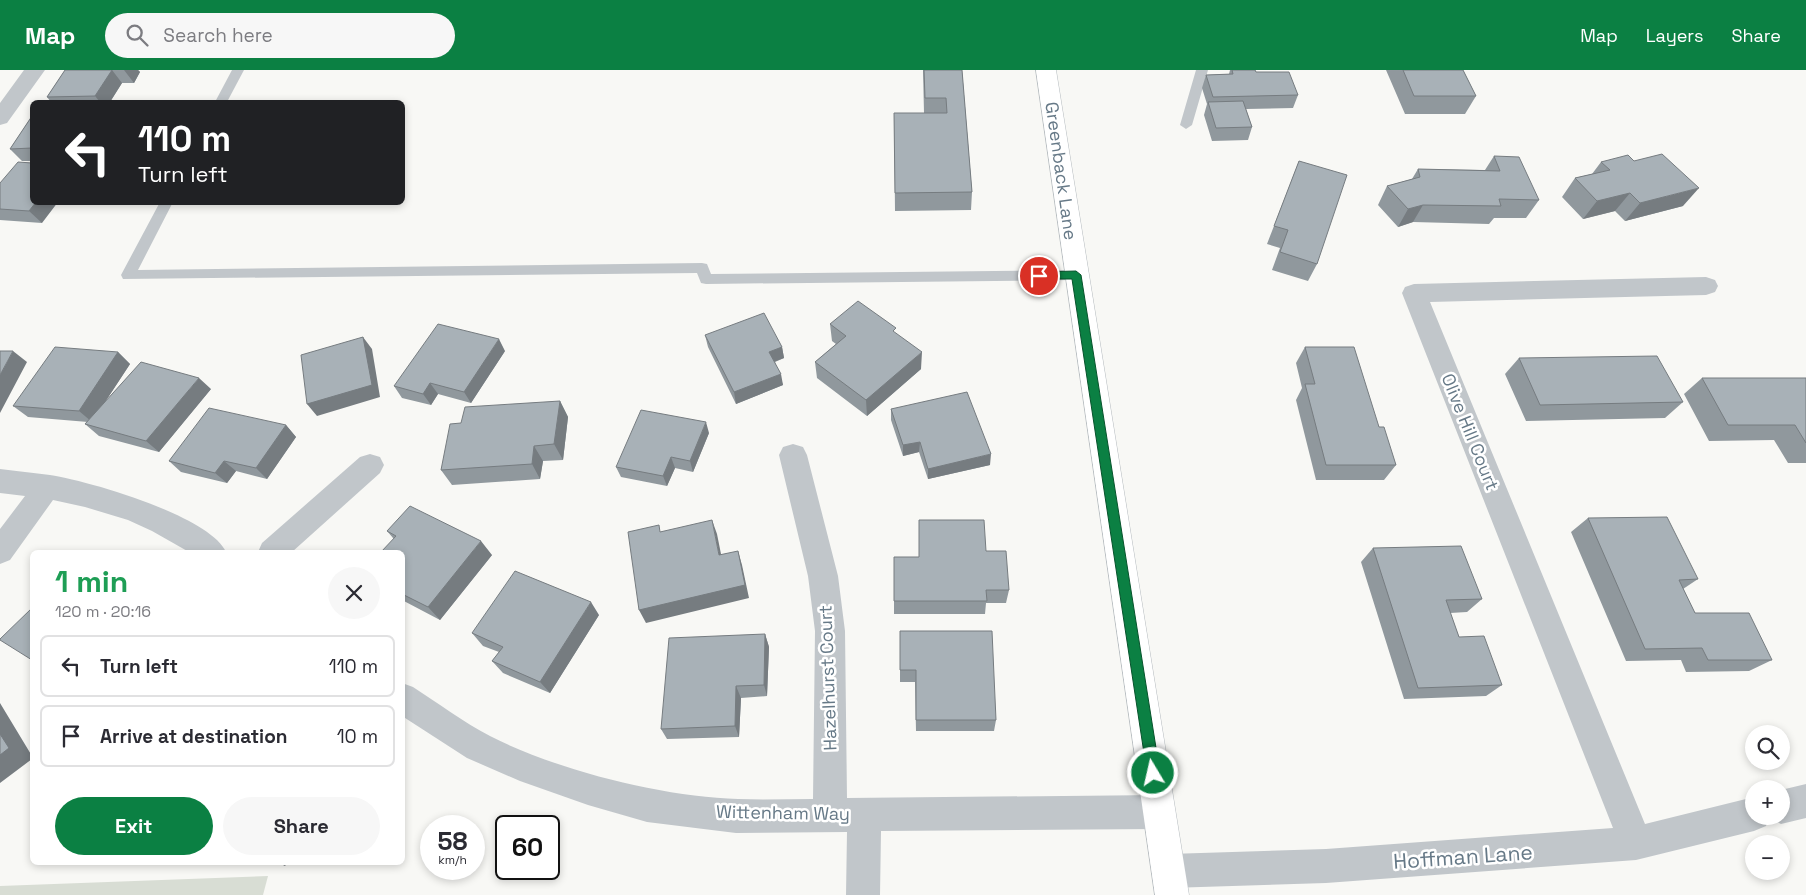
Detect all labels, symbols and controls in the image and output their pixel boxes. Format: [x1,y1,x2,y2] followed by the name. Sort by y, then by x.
[105,13,455,58] search box
[25,20,75,51] text: Map
[123,21,151,49] icon: search
[163,23,273,48] text: Search here
[1580,24,1618,47] text: Map
[1646,24,1703,47] text: Layers
[1731,24,1781,47] text: Share
[1040,100,1083,242] street label: Greenback Lane
[138,117,231,161] text: 110 m
[55,120,120,185] icon: left
[138,160,228,188] text: Turn left
[1018,255,1060,297] pin
[1025,262,1053,290] icon: arrive
[1437,370,1504,494] street label: Olive Hill Court
[55,562,128,601] text: 1 min
[328,567,380,619] button: close
[55,601,151,622] text: 120 m · 20:16
[813,605,842,751] street label: Hazelhurst Court
[57,652,85,680] icon: left
[100,654,178,679] text: Turn left
[329,654,378,679] text: 110 m
[57,722,85,750] icon: arrive
[100,724,288,749] text: Arrive at destination
[337,724,378,749] text: 10 m
[1745,725,1790,880] map controls
[1745,725,1790,770] button: search
[1126,746,1178,798] position arrow
[1745,780,1790,825] button: +
[55,797,213,855] button: Exit
[223,797,380,855] button: Share
[716,800,850,825] street label: Wittenham Way
[495,815,560,880] speed limit sign: 60
[437,825,468,857] text: 58
[1745,835,1790,880] button: −
[1392,838,1534,875] street label: Hoffman Lane
[438,852,467,868] text: km/h

